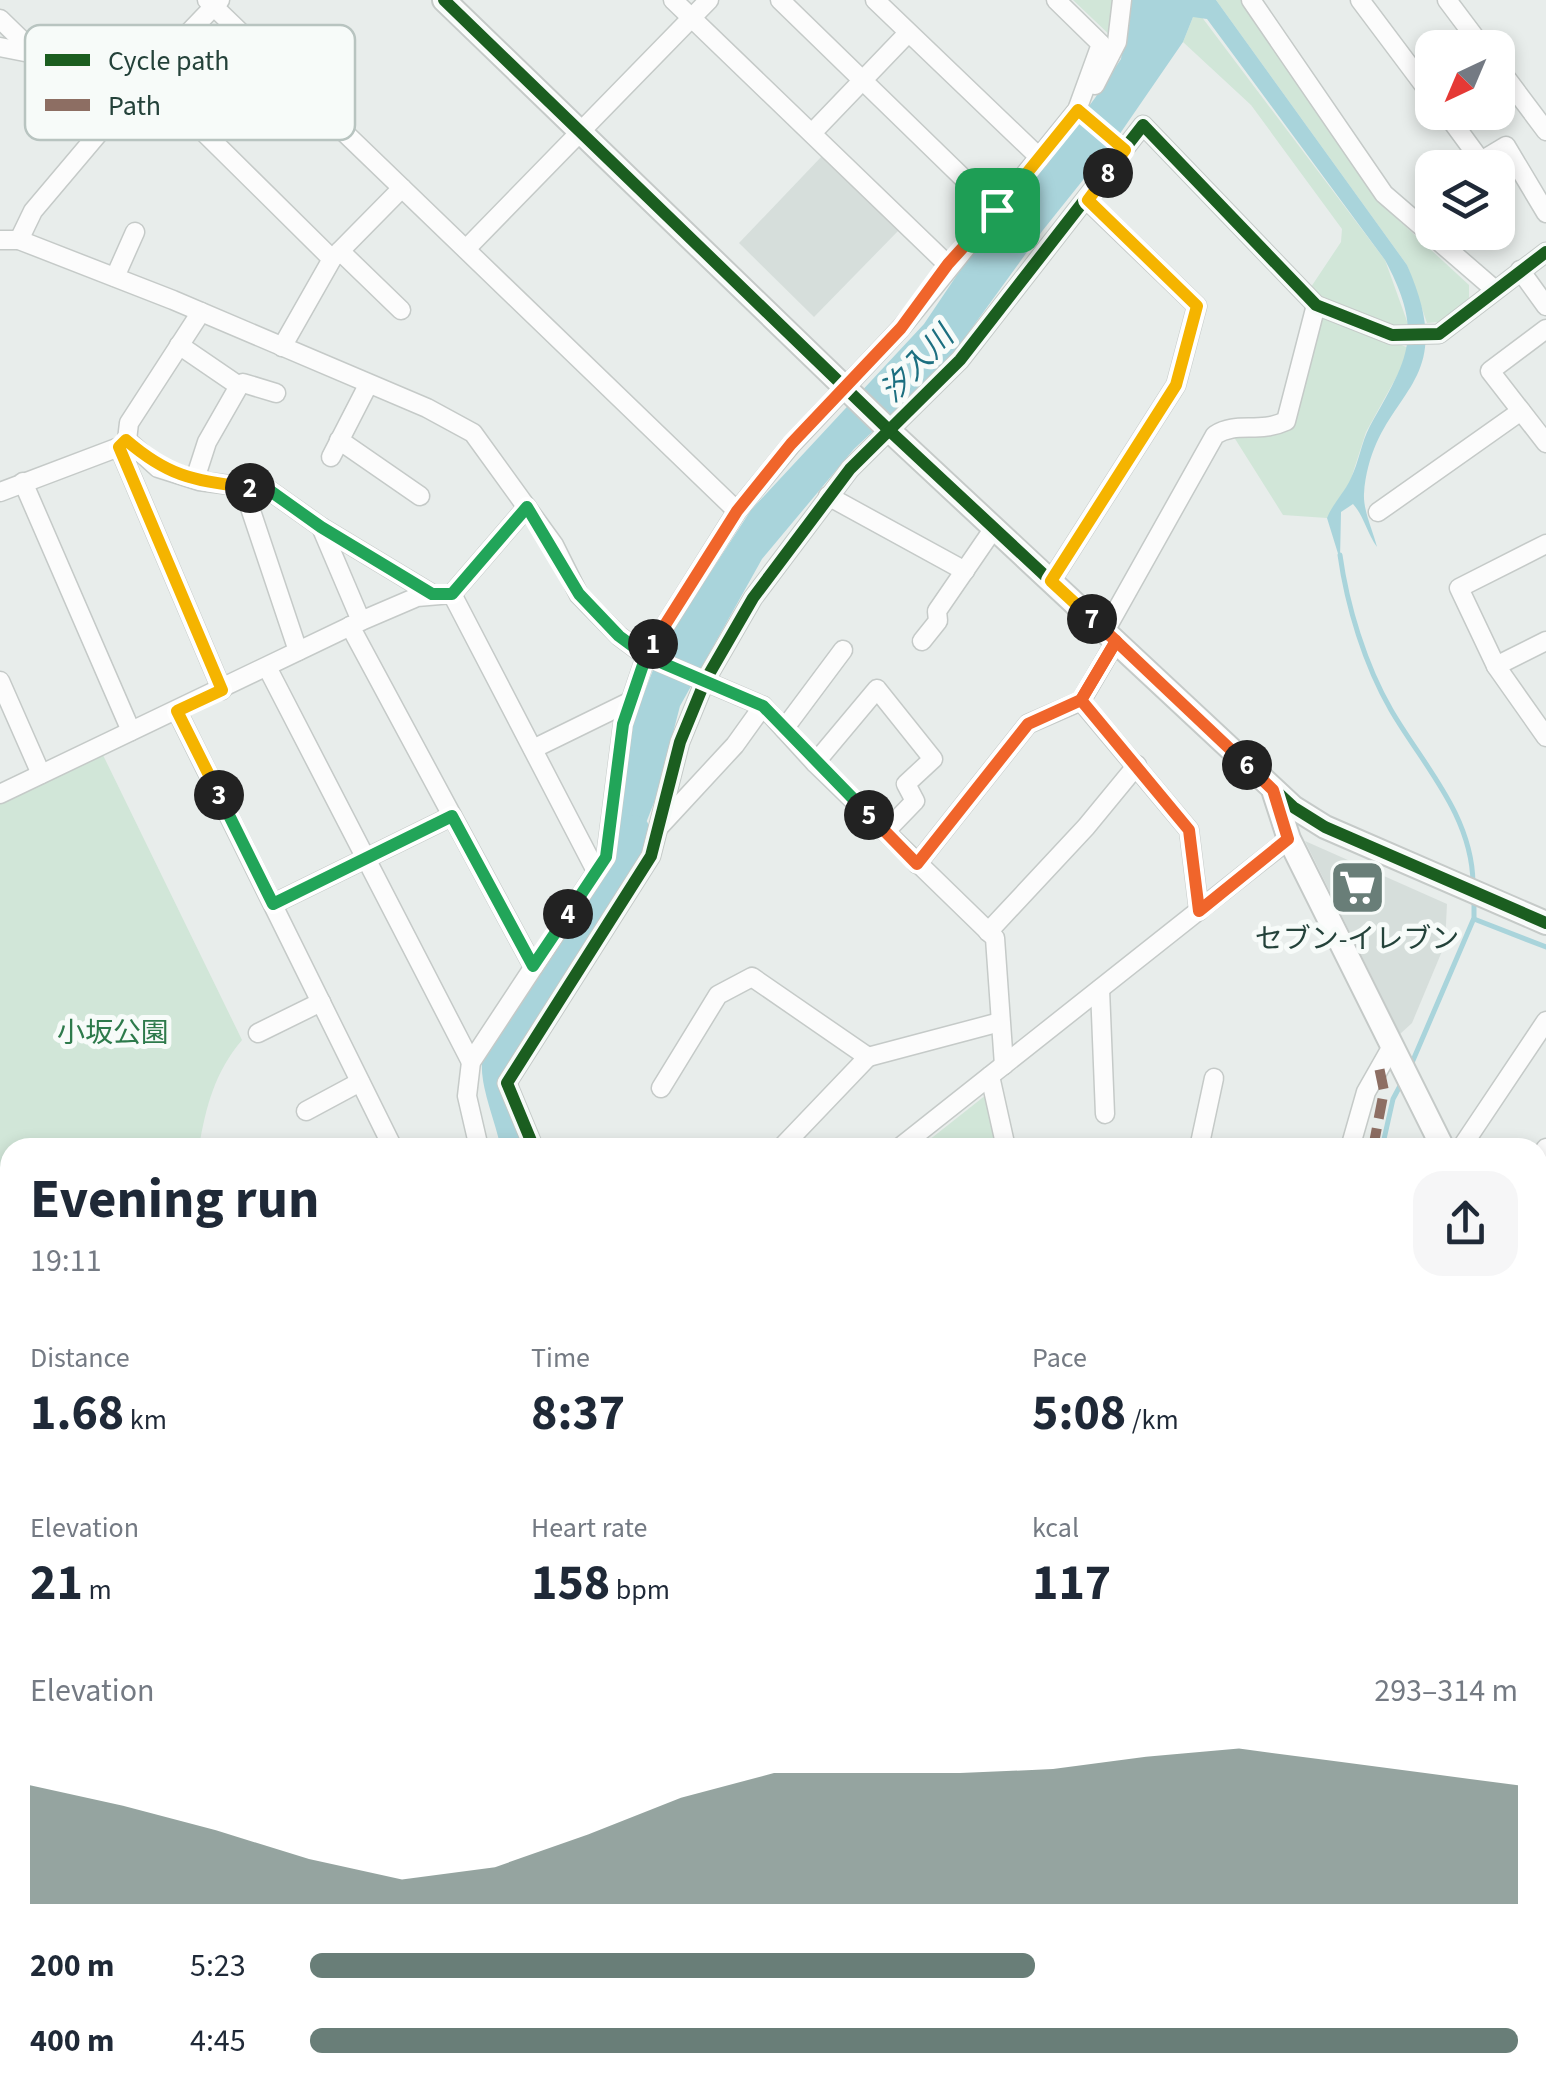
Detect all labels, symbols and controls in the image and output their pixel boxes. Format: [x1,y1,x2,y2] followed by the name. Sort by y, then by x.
[25,25,355,140] legend
[1415,30,1515,130] north arrow
[1415,30,1515,250] map controls
[108,41,230,81] text: Cycle path
[108,86,161,126] text: Path
[1083,148,1133,198] pin: 8
[1415,150,1515,250] button: layers
[1101,153,1115,193] text: 8
[955,168,1040,253] pin
[970,183,1025,238] icon: arrive
[871,315,966,412] water label: 汐入川
[225,463,275,513] pin: 2
[243,468,257,508] text: 2
[1067,594,1117,644] pin: 7
[1085,599,1099,639] text: 7
[628,619,678,669] pin: 1
[646,624,660,664] text: 1
[1222,740,1272,790] pin: 6
[1240,745,1254,785] text: 6
[194,770,244,820] pin: 3
[212,775,226,815] text: 3
[844,790,894,840] pin: 5
[862,795,876,835] text: 5
[1327,857,1387,917] supermarket icon: セブン-イレブン
[543,889,593,939] pin: 4
[561,894,575,934] text: 4
[1255,919,1459,959] place label: セブン-イレブン
[57,1013,169,1053] park label: 小坂公園
[30,1161,319,1239] text: Evening run
[1413,1171,1518,1276] button: share
[30,1238,102,1284] text: 19:11
[30,1338,130,1378] text: Distance
[531,1338,590,1378] text: Time
[1032,1338,1087,1378] text: Pace
[30,1378,124,1449] text: 1.68
[531,1378,625,1449] text: 8:37
[1032,1378,1126,1449] text: 5:08
[124,1400,167,1440] text: km
[1126,1400,1179,1440] text: /km
[30,1508,139,1548] text: Elevation
[531,1508,647,1548] text: Heart rate
[1032,1508,1079,1548] text: kcal
[30,1548,83,1619] text: 21
[531,1548,610,1619] text: 158
[1032,1548,1111,1619] text: 117
[83,1570,112,1610] text: m
[610,1570,670,1610] text: bpm
[30,1668,155,1714] text: Elevation
[1374,1668,1518,1714] text: 293–314 m
[30,1943,115,1989] text: 200 m
[190,1943,246,1989] text: 5:23
[30,2018,115,2064] text: 400 m
[190,2018,246,2064] text: 4:45

